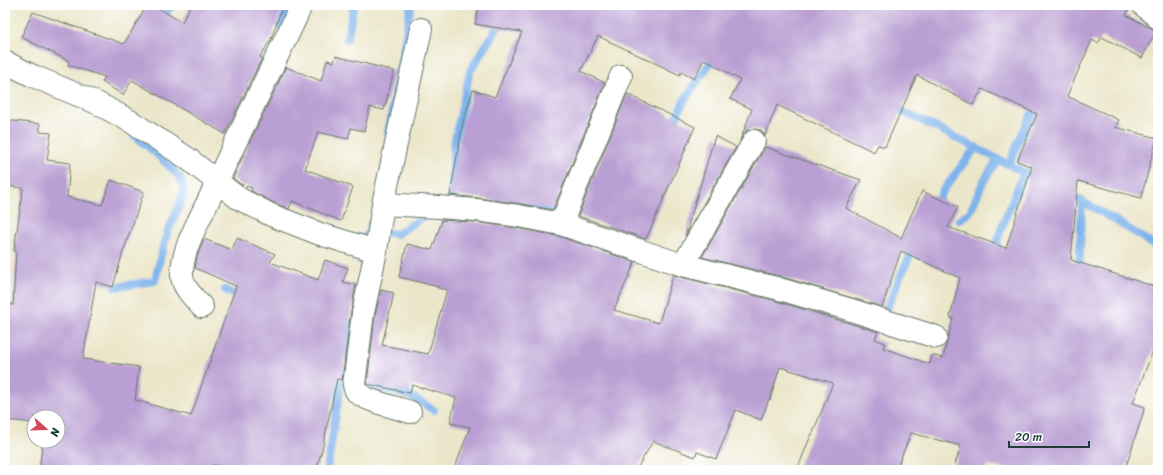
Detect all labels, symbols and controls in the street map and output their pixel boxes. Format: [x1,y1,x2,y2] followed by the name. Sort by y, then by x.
[26,409,66,449] north arrow
[1009,423,1089,449] scale bar
[45,424,66,439] text: N
[1015,426,1042,448] text: 20 m

